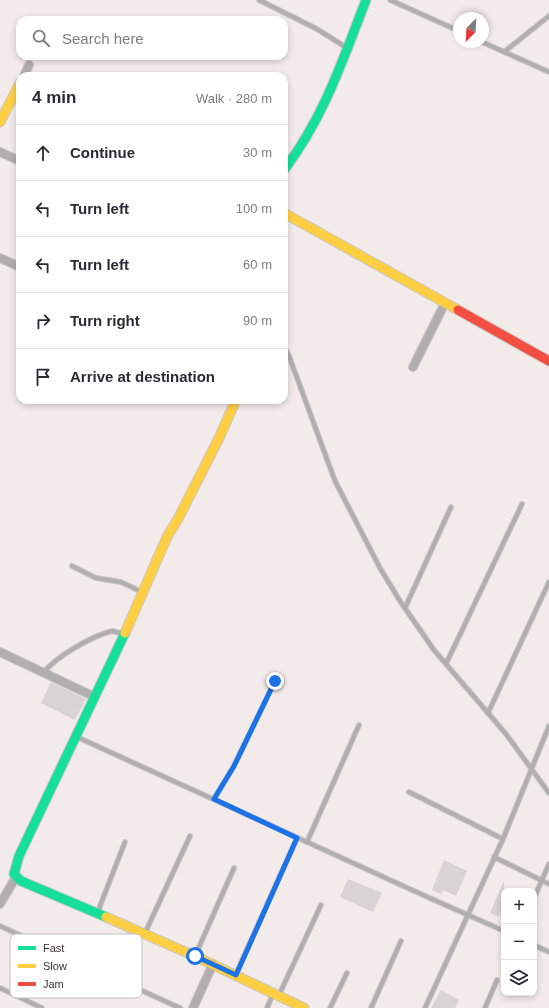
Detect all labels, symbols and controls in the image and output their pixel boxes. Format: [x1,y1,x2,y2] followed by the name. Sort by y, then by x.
[453,12,489,48] north arrow
[16,16,288,60] search box
[30,27,52,49] icon: search
[62,30,144,47] text: Search here
[32,88,76,107] text: 4 min
[196,91,272,106] text: Walk · 280 m
[32,142,54,164] icon: ahead
[70,144,135,161] text: Continue
[243,145,272,160] text: 30 m
[32,198,54,220] icon: left
[70,200,129,217] text: Turn left
[236,201,272,216] text: 100 m
[32,254,54,276] icon: left
[70,256,129,273] text: Turn left
[243,257,272,272] text: 60 m
[32,310,54,332] icon: right
[70,312,140,329] text: Turn right
[243,313,272,328] text: 90 m
[32,366,54,388] icon: arrive
[70,368,215,385] text: Arrive at destination
[266,672,284,690] route end
[501,888,537,996] map controls
[501,888,537,924] button: +
[501,924,537,960] button: −
[10,934,142,998] legend
[43,942,64,954] text: Fast
[186,947,204,965] route start
[43,960,67,972] text: Slow
[501,960,537,996] button: layers
[43,978,64,990] text: Jam

